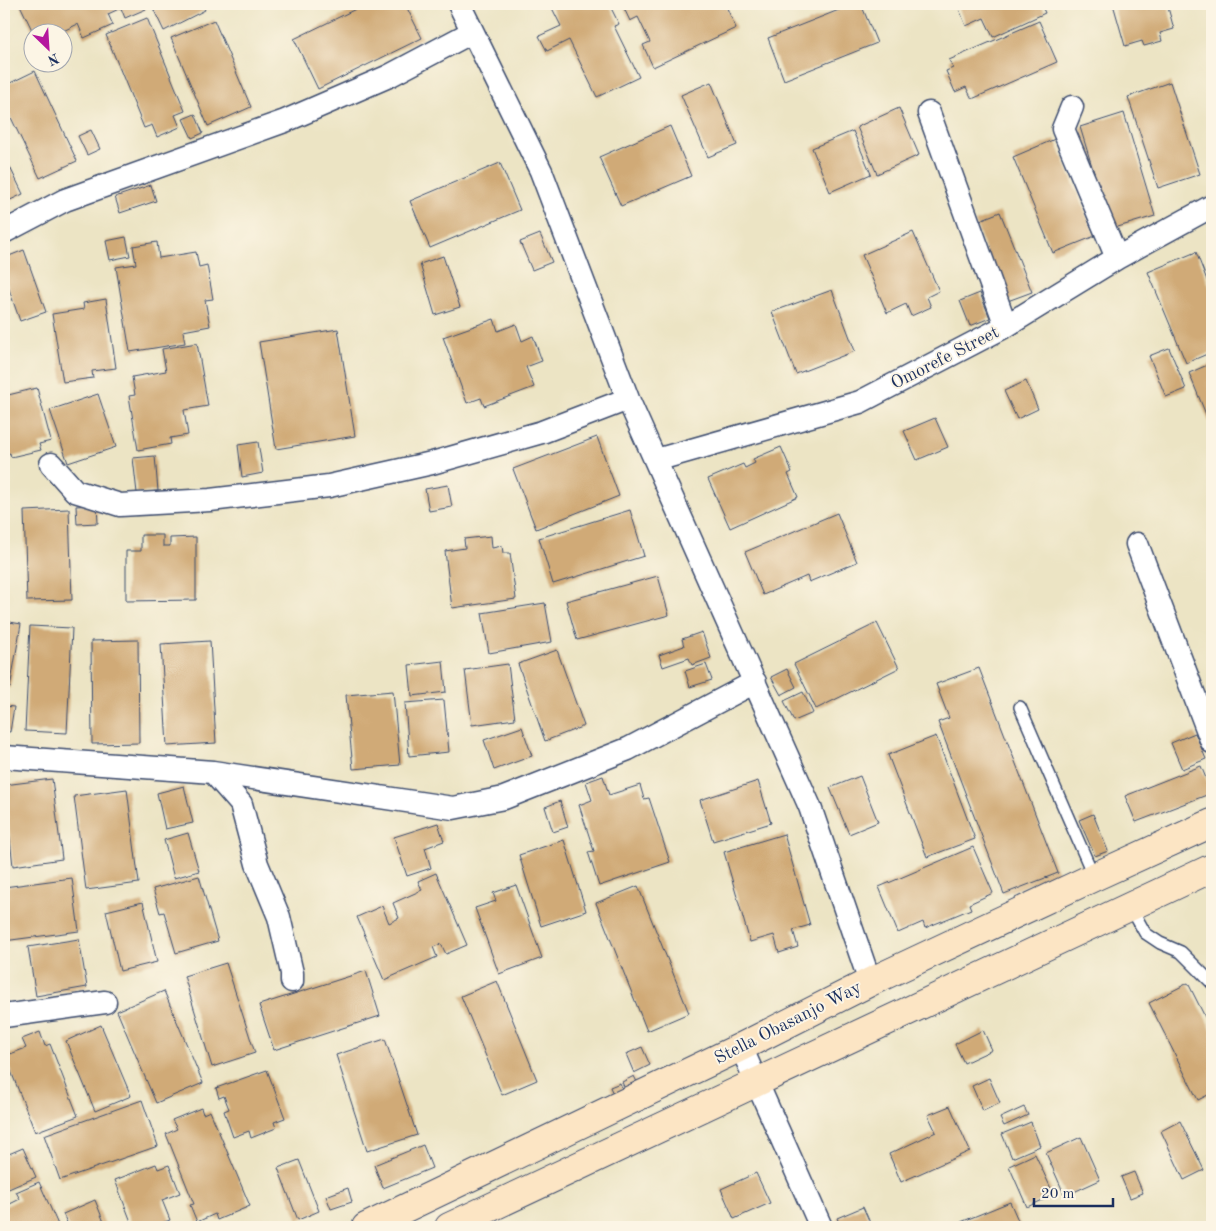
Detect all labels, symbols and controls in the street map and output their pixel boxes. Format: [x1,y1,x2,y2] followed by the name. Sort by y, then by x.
[22,22,72,72] north arrow
[45,50,61,68] text: N
[888,323,1002,393] street label: Omorefe Street
[712,978,865,1068] street label: Stella Obasanjo Way
[1034,1176,1112,1208] scale bar
[1041,1187,1075,1202] text: 20 m

